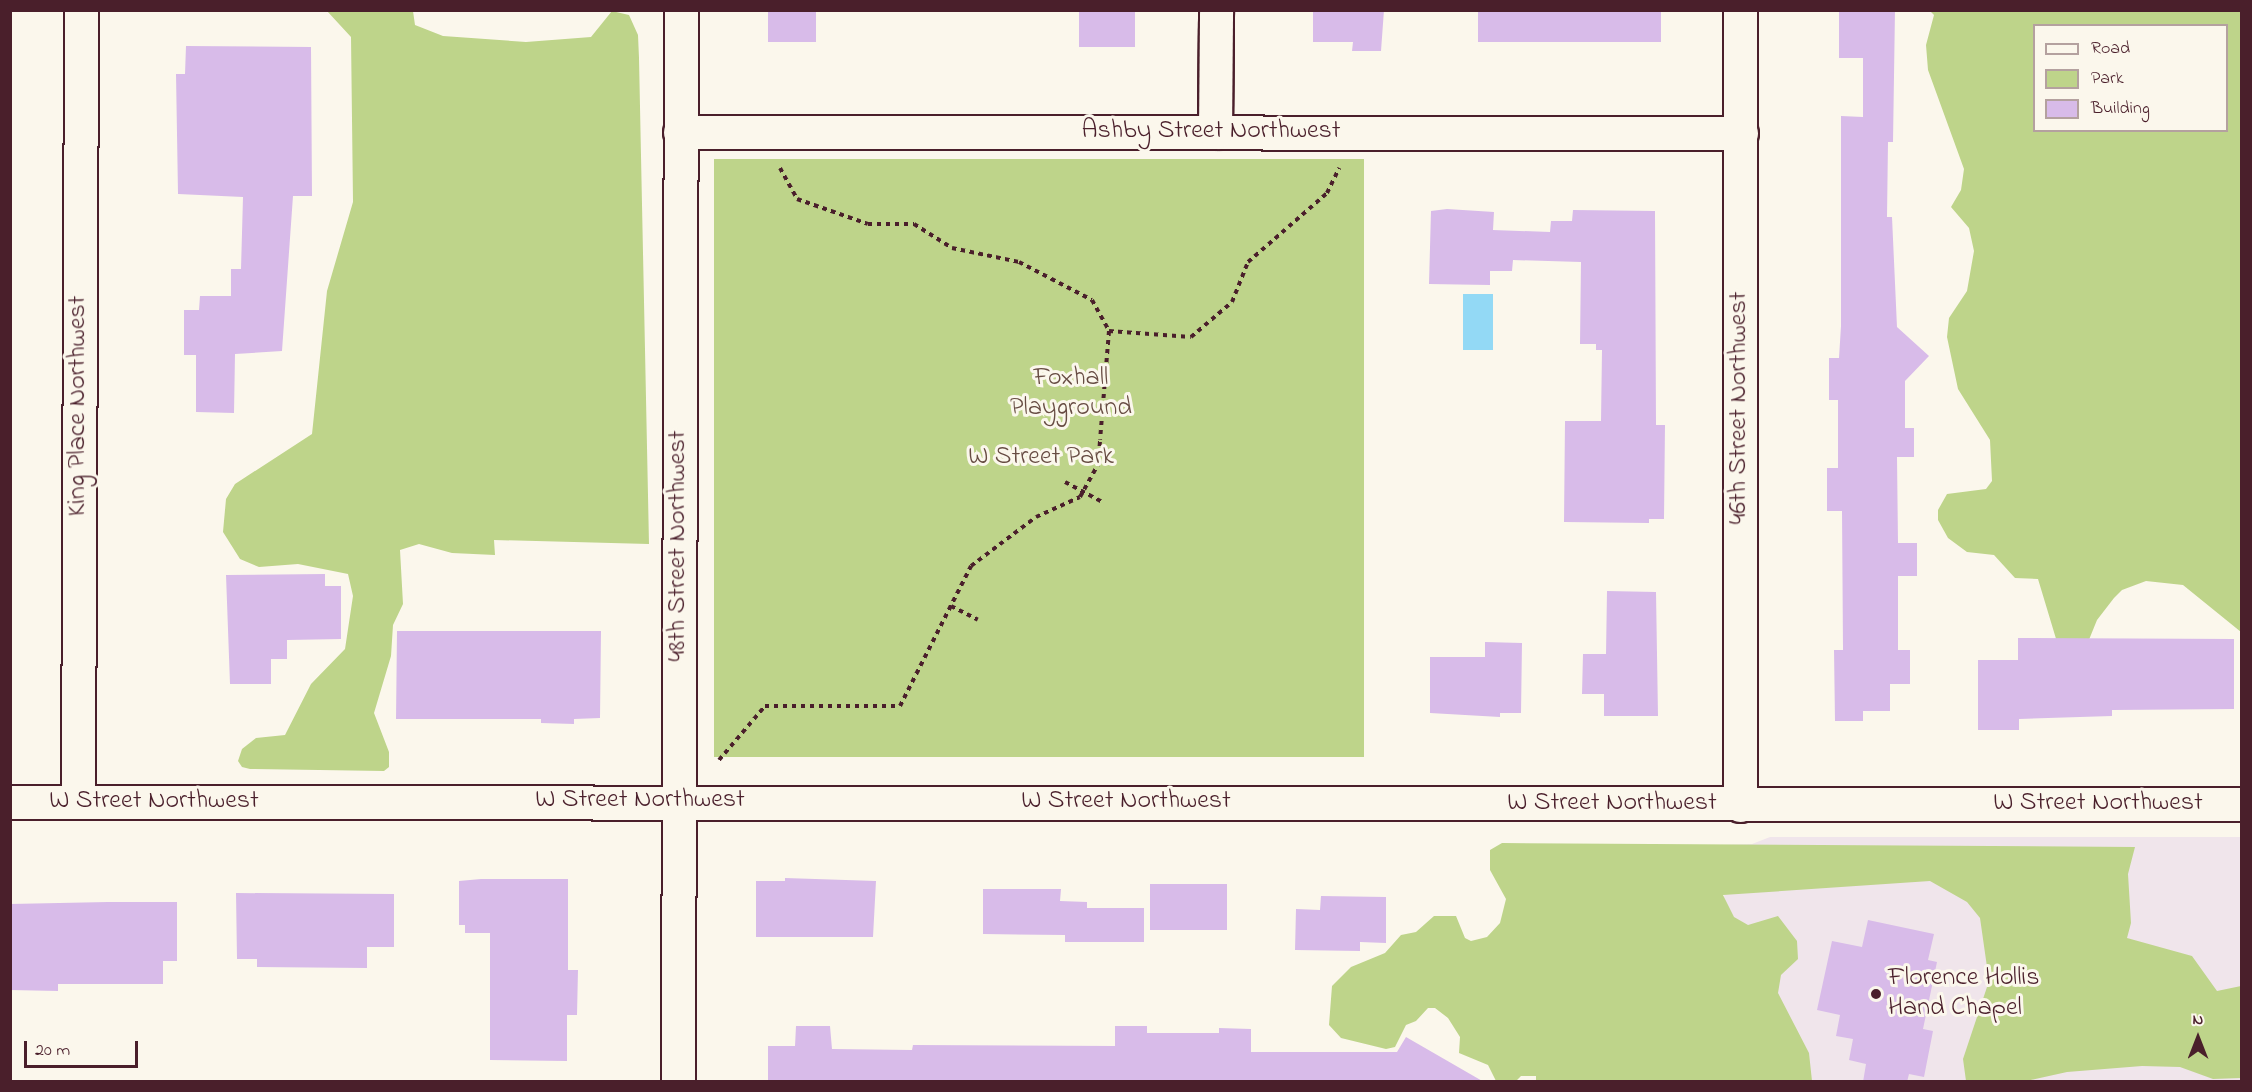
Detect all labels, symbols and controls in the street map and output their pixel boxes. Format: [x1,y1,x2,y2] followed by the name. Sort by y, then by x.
[2033,24,2228,132] legend
[2091,36,2130,62] text: Road
[2091,66,2124,92] text: Park
[2091,96,2150,122] text: Building
[1081,116,1341,148] street label: Ashby Street Northwest
[1724,292,1756,524] street label: 46th Street Northwest
[63,296,95,516] street label: King Place Northwest
[1010,363,1132,424] park label: Foxhall Playground
[663,431,695,661] street label: 48th Street Northwest
[968,442,1114,474] park label: W Street Park
[535,785,745,817] street label: W Street Northwest
[49,786,259,818] street label: W Street Northwest
[1021,786,1231,818] street label: W Street Northwest
[1507,788,1717,820] street label: W Street Northwest
[1993,788,2203,820] street label: W Street Northwest
[1888,963,2039,1024] place label: Florence Hollis Hand Chapel
[1869,987,1883,1001] marker: Florence Hollis Hand Chapel
[2168,1008,2228,1068] north arrow
[2193,1008,2203,1032] text: N
[27,1029,141,1067] scale bar
[35,1038,70,1064] text: 20 m

